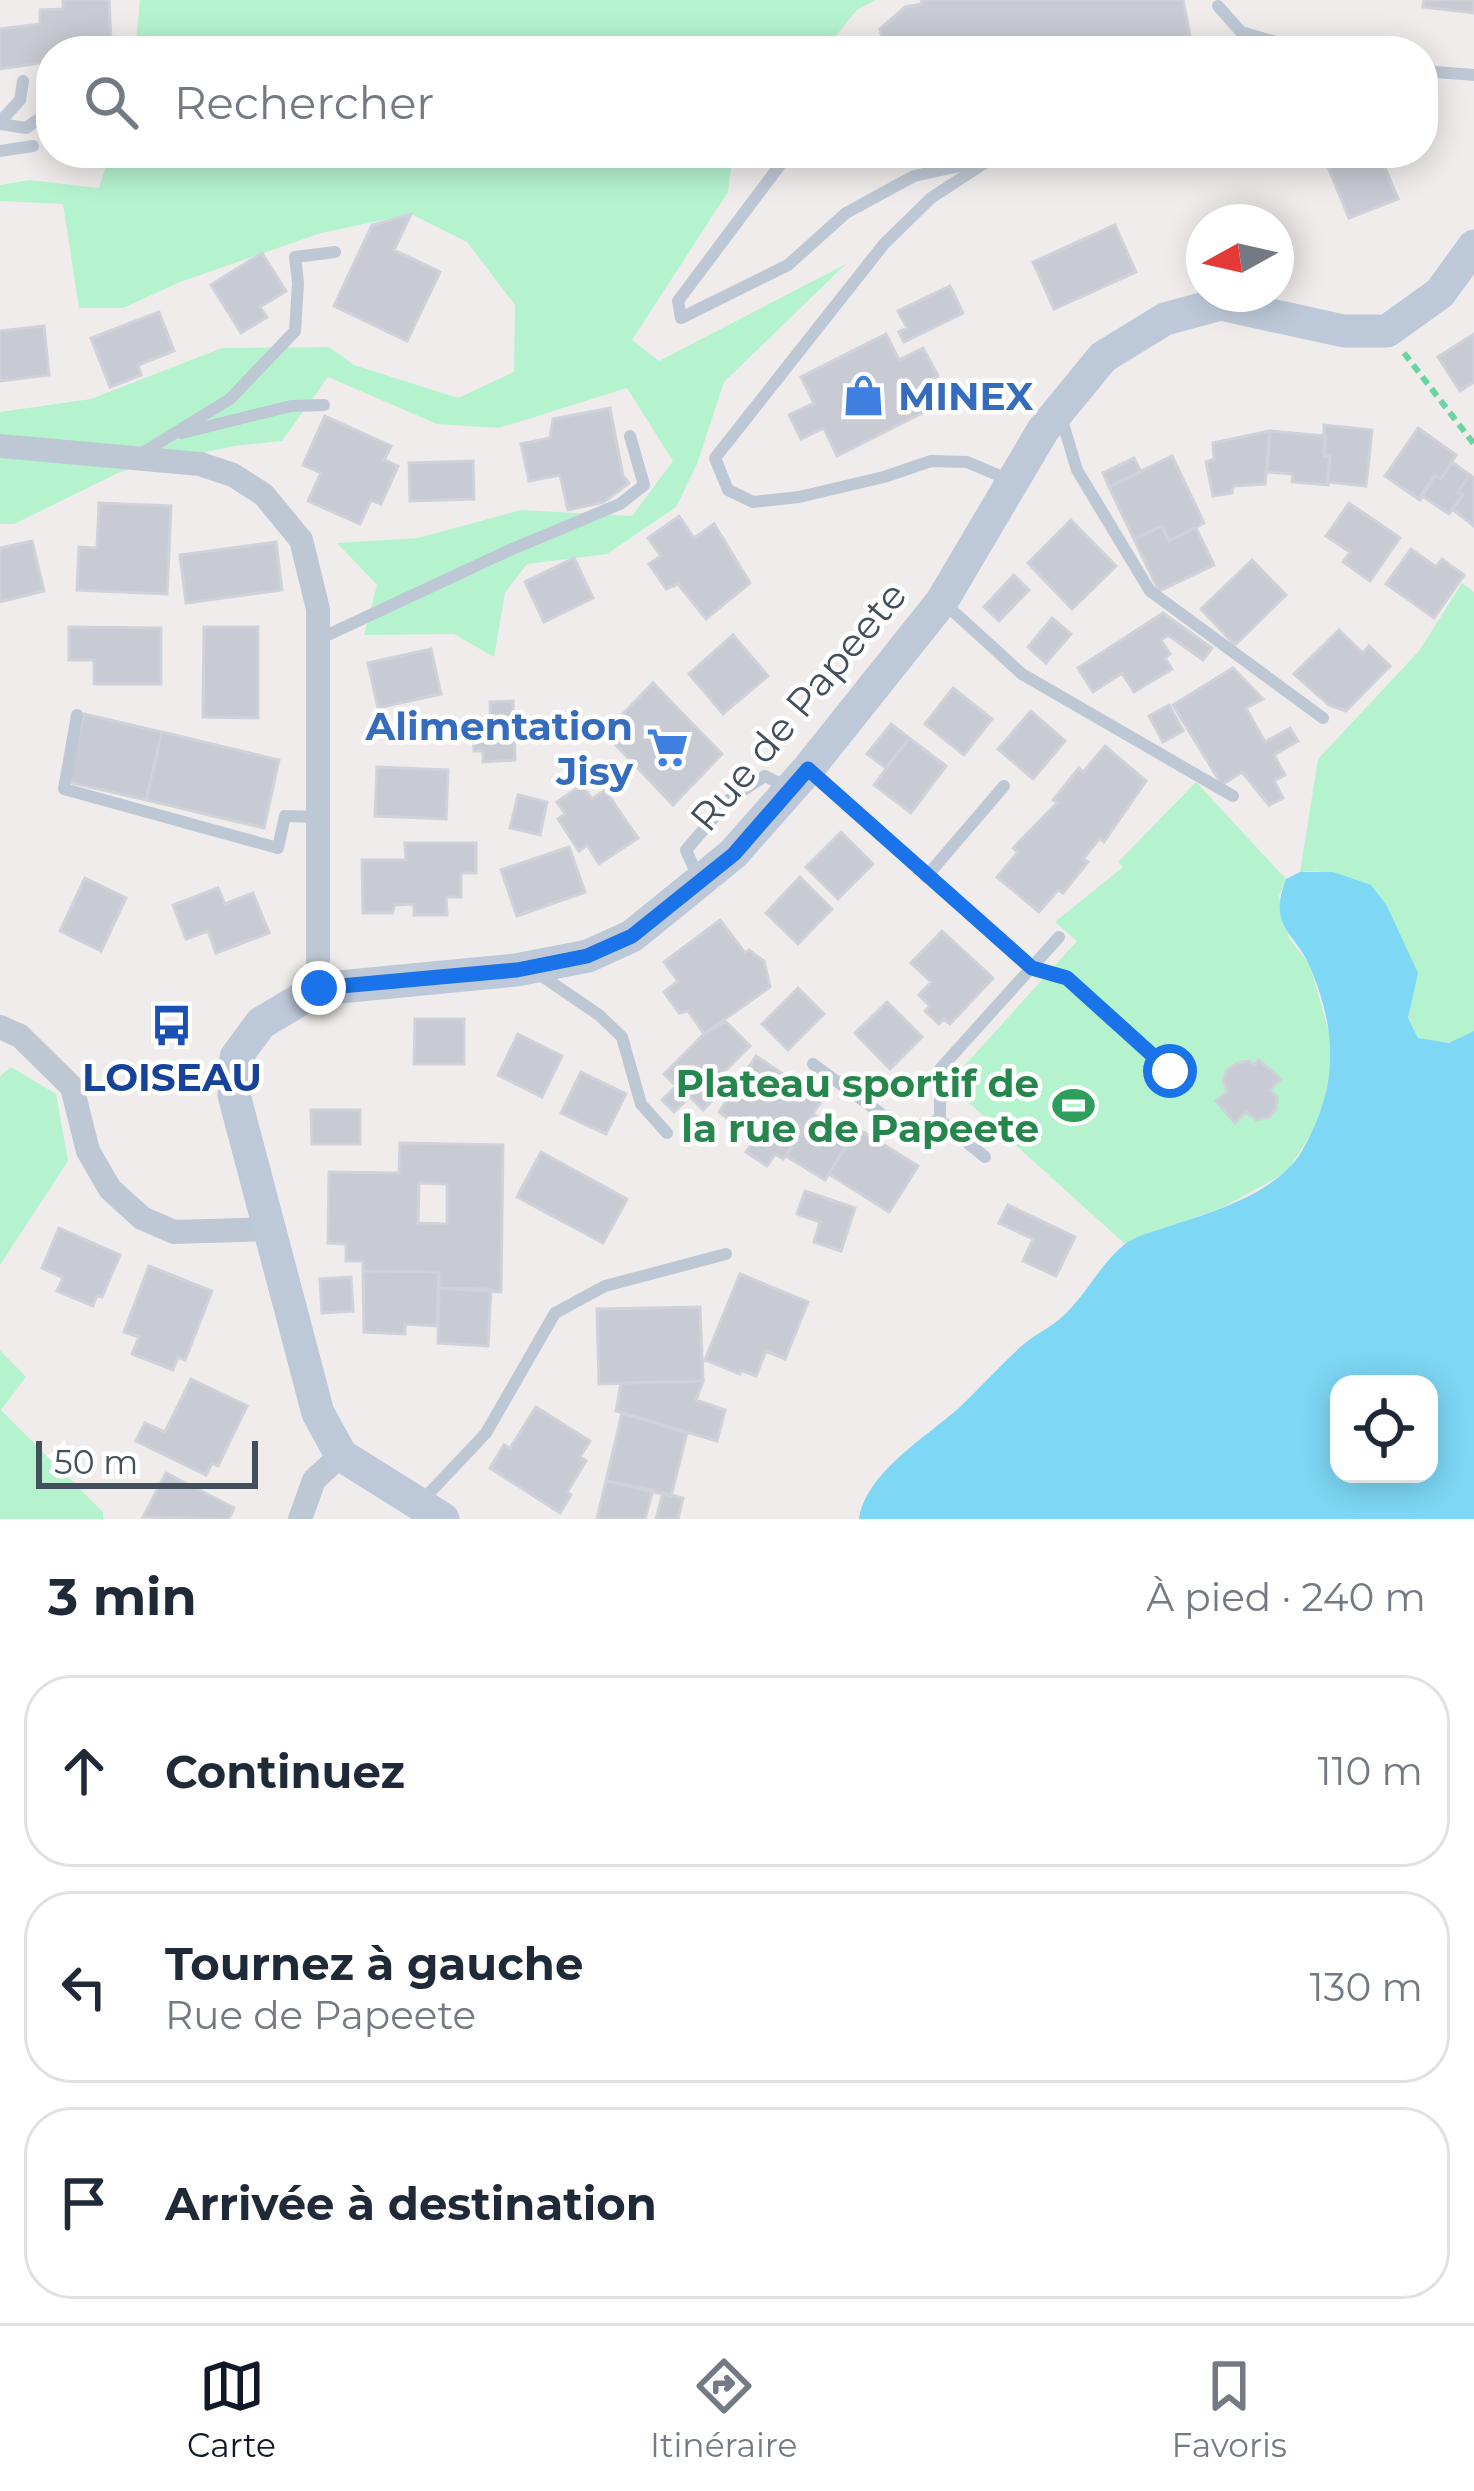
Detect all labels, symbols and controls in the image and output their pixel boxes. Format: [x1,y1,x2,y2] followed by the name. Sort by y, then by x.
[36,36,1438,168] search box
[78,69,144,135] icon: search
[174,75,434,130] text: Rechercher
[1186,204,1294,312] north arrow
[898,372,1033,420] place label: MINEX
[841,373,887,419] shop icon: MINEX
[680,571,916,841] street label: Rue de Papeete
[365,702,634,795] place label: Alimentation Jisy
[644,725,690,771] supermarket icon: Alimentation Jisy
[292,961,346,1015] route end
[149,1002,195,1048] bus stop icon: LOISEAU
[1143,1044,1197,1098] route start
[82,1053,262,1101] place label: LOISEAU
[675,1059,1039,1152] place label: Plateau sportif de la rue de Papeete
[1050,1082,1096,1128] sports icon: Plateau sportif de la rue de Papeete
[1330,1375,1438,1483] map controls
[1330,1375,1438,1483] button: locate
[36,1435,258,1488] scale bar
[54,1442,138,1482] text: 50 m
[48,1566,197,1628] text: 3 min
[1146,1573,1426,1621] text: À pied · 240 m
[51,1738,117,1804] icon: ahead
[165,1744,405,1799] text: Continuez
[1317,1747,1423,1795] text: 110 m
[165,1936,583,1991] text: Tournez à gauche
[51,1954,117,2020] icon: left
[1310,1963,1423,2011] text: 130 m
[165,1991,476,2039] text: Rue de Papeete
[51,2170,117,2236] icon: arrive
[165,2176,657,2231] text: Arrivée à destination
[187,2353,276,2465] tab: Carte
[650,2353,798,2465] tab: Itinéraire
[1172,2353,1287,2465] tab: Favoris

